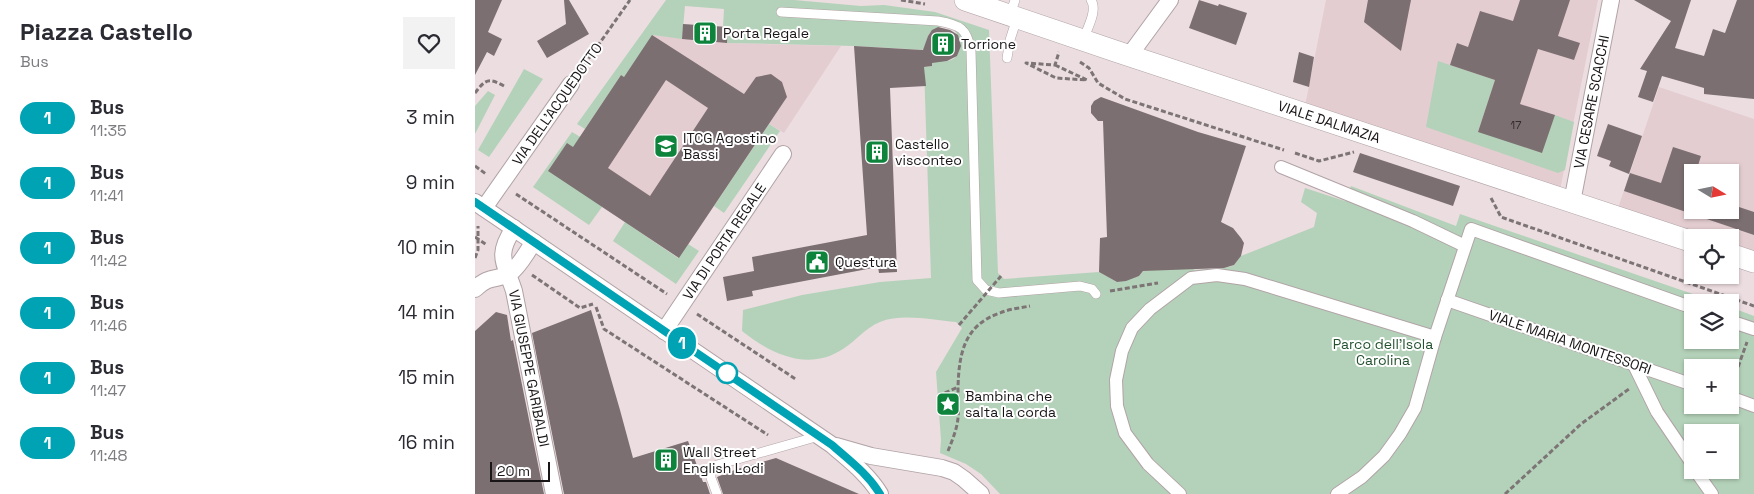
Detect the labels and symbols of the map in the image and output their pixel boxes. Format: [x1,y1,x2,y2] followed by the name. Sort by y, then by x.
[692,20,718,46] building icon: Porta Regale
[723,24,809,42] place label: Porta Regale
[930,31,956,57] building icon: Torrione
[1570,34,1613,170] street label: VIA CESARE SCACCHI
[961,35,1016,53] place label: Torrione
[508,39,606,169] street label: VIA DELL'ACQUEDOTTO
[1276,96,1383,147] street label: VIALE DALMAZIA
[1511,118,1521,132] house number: 17
[683,129,777,163] place label: ITCG Agostino Bassi
[653,133,679,159] school or university icon: ITCG Agostino Bassi
[895,135,962,169] place label: Castello visconteo
[864,139,890,165] building icon: Castello visconteo
[1684,164,1739,219] north arrow
[679,179,770,303] street label: VIA DI PORTA REGALE
[804,249,830,275] public building icon: Questura
[835,253,897,271] place label: Questura
[505,288,554,448] street label: VIA GIUSEPPE GARIBALDI
[1486,306,1654,378] street label: VIALE MARIA MONTESSORI
[666,327,698,359] line badge: 1
[1333,335,1433,369] park label: Parco dell'Isola Carolina
[716,362,738,384] unlabelled marker
[965,387,1056,421] place label: Bambina che salta la corda
[935,391,961,417] place icon: Bambina che salta la corda
[683,443,764,477] place label: Wall Street English Lodi
[653,447,679,473] building icon: Wall Street English Lodi
[490,459,550,482] scale bar

